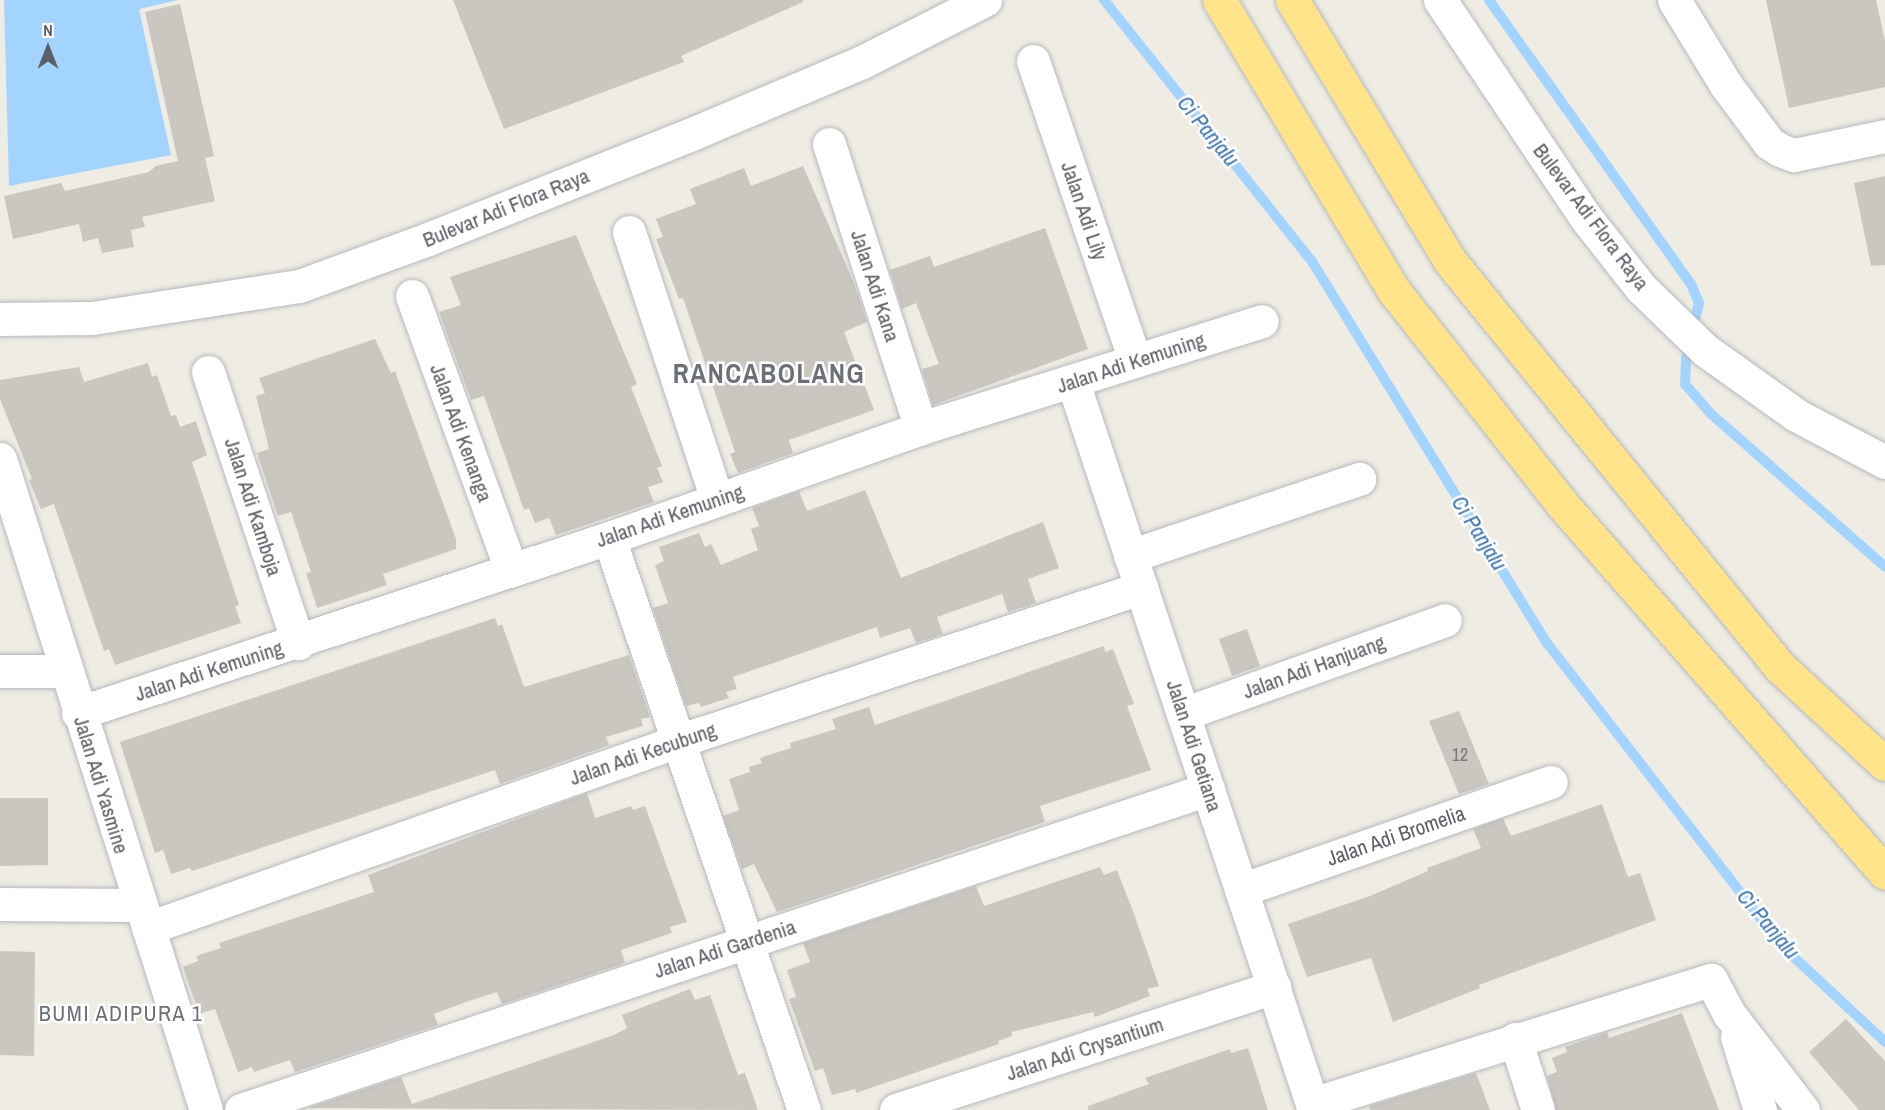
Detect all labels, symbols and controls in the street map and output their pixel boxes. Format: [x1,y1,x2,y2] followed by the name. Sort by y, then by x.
[18,18,78,78] north arrow
[43,19,53,41] text: N
[1172,90,1244,172] water label: Ci Panjalu
[1527,138,1655,296] street label: Bulevar Adi Flora Raya
[1055,158,1113,264] street label: Jalan Adi Lily
[419,163,593,253] street label: Bulevar Adi Flora Raya
[845,227,905,345] street label: Jalan Adi Kana
[1053,327,1209,399] street label: Jalan Adi Kemuning
[673,358,865,390] district label: RANCABOLANG
[424,360,498,506] street label: Jalan Adi Kenanga
[219,434,287,580] street label: Jalan Adi Kamboja
[593,479,747,553] street label: Jalan Adi Kemuning
[1446,491,1512,575] water label: Ci Panjalu
[1239,629,1389,705] street label: Jalan Adi Hanjuang
[131,635,287,707] street label: Jalan Adi Kemuning
[1161,677,1227,815] street label: Jalan Adi Getiana
[68,713,134,857] street label: Jalan Adi Yasmine
[566,717,720,791] street label: Jalan Adi Kecubung
[1452,744,1468,766] house number: 12
[1323,800,1469,872] street label: Jalan Adi Bromelia
[1731,884,1805,964] water label: Ci Panjalu
[651,914,799,984] street label: Jalan Adi Gardenia
[38,1001,204,1027] district label: BUMI ADIPURA 1
[1003,1012,1167,1086] street label: Jalan Adi Crysantium

